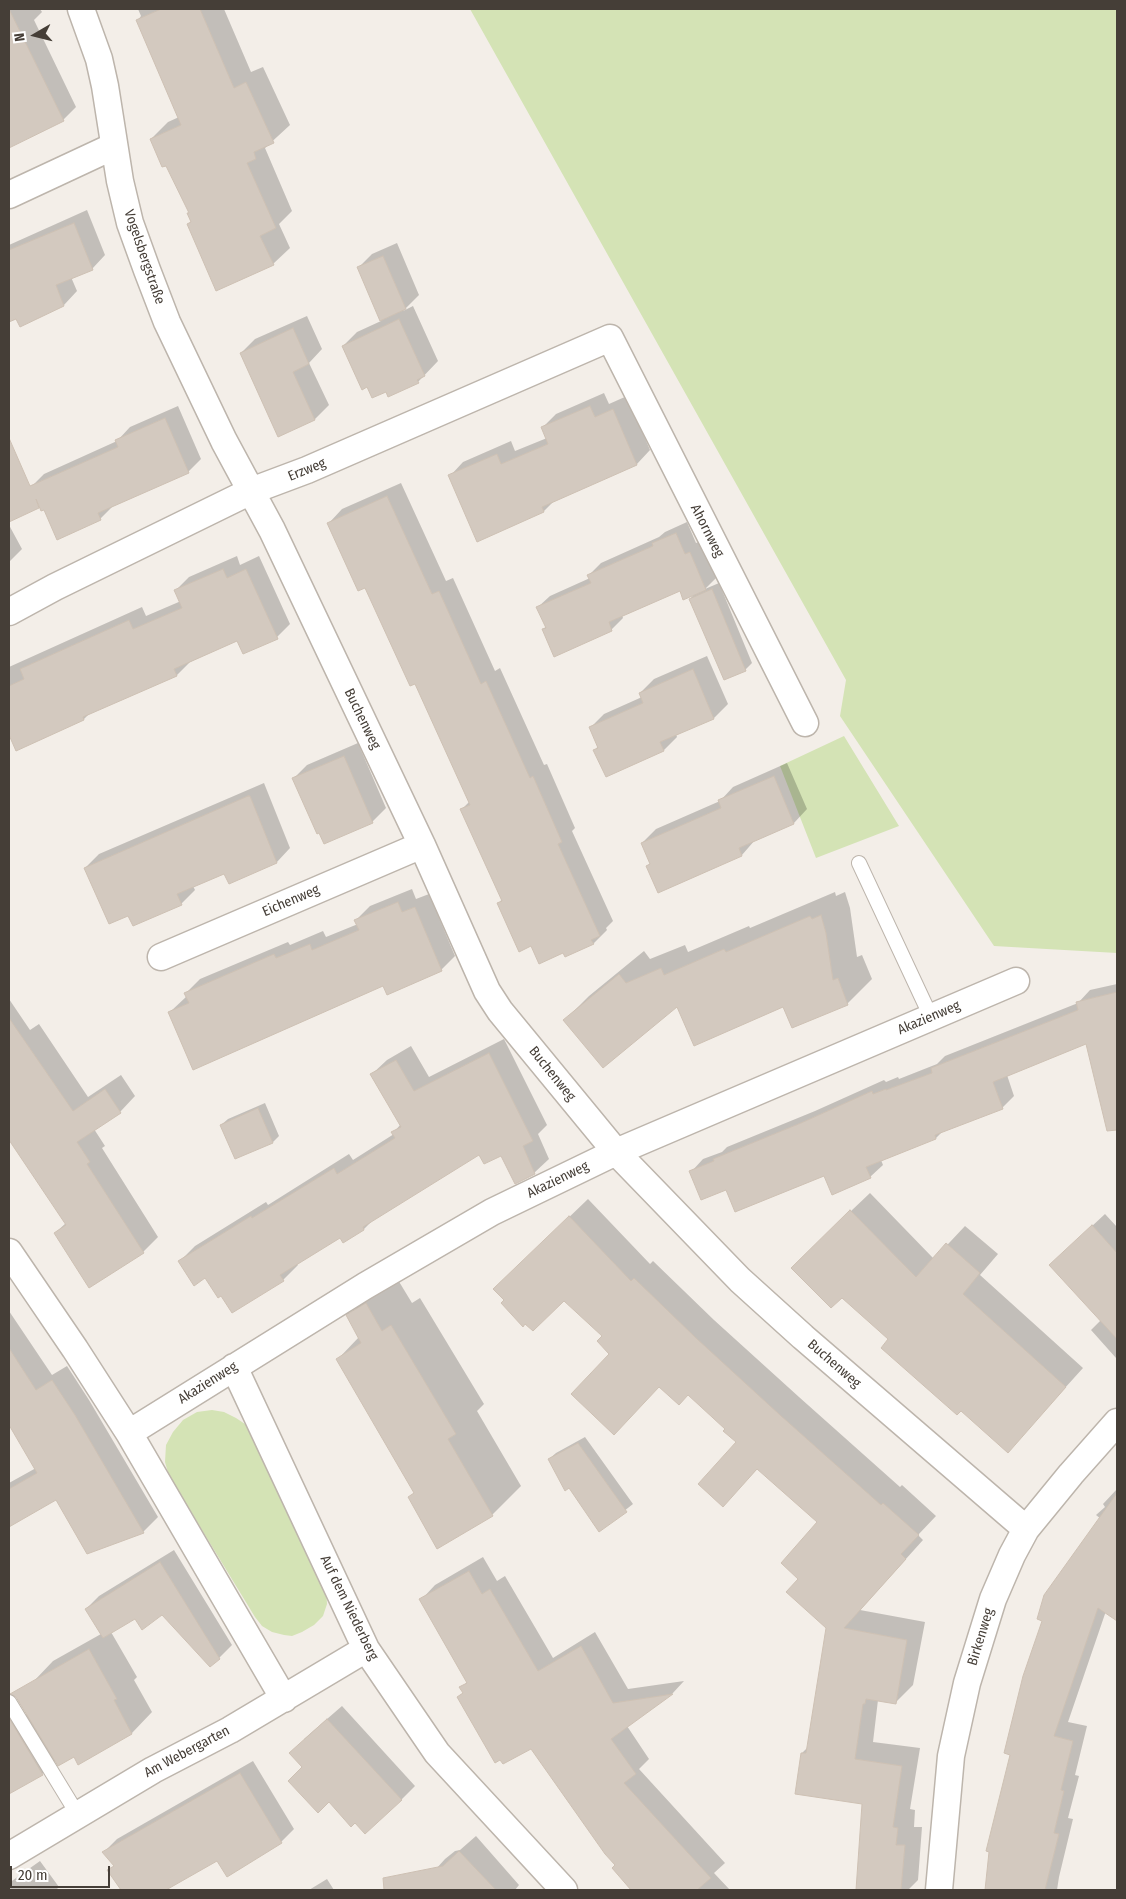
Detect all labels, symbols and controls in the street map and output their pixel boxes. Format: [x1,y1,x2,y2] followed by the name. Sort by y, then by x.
[10,10,60,60] north arrow
[11,32,29,43] text: N
[120,208,168,306] street label: Vogelsbergstraße
[286,455,328,485] street label: Erzweg
[687,502,727,560] street label: Ahornweg
[340,686,384,752] street label: Buchenweg
[260,881,322,921] street label: Eichenweg
[895,997,963,1039] street label: Akazienweg
[525,1043,579,1105] street label: Buchenweg
[524,1158,592,1202] street label: Akazienweg
[804,1336,864,1392] street label: Buchenweg
[175,1358,241,1408] street label: Akazienweg
[316,1553,382,1663] street label: Auf dem Niederberg
[964,1606,998,1668] street label: Birkenweg
[141,1722,233,1782] street label: Am Webergarten
[12,1856,112,1888] scale bar
[18,1866,48,1884] text: 20 m

